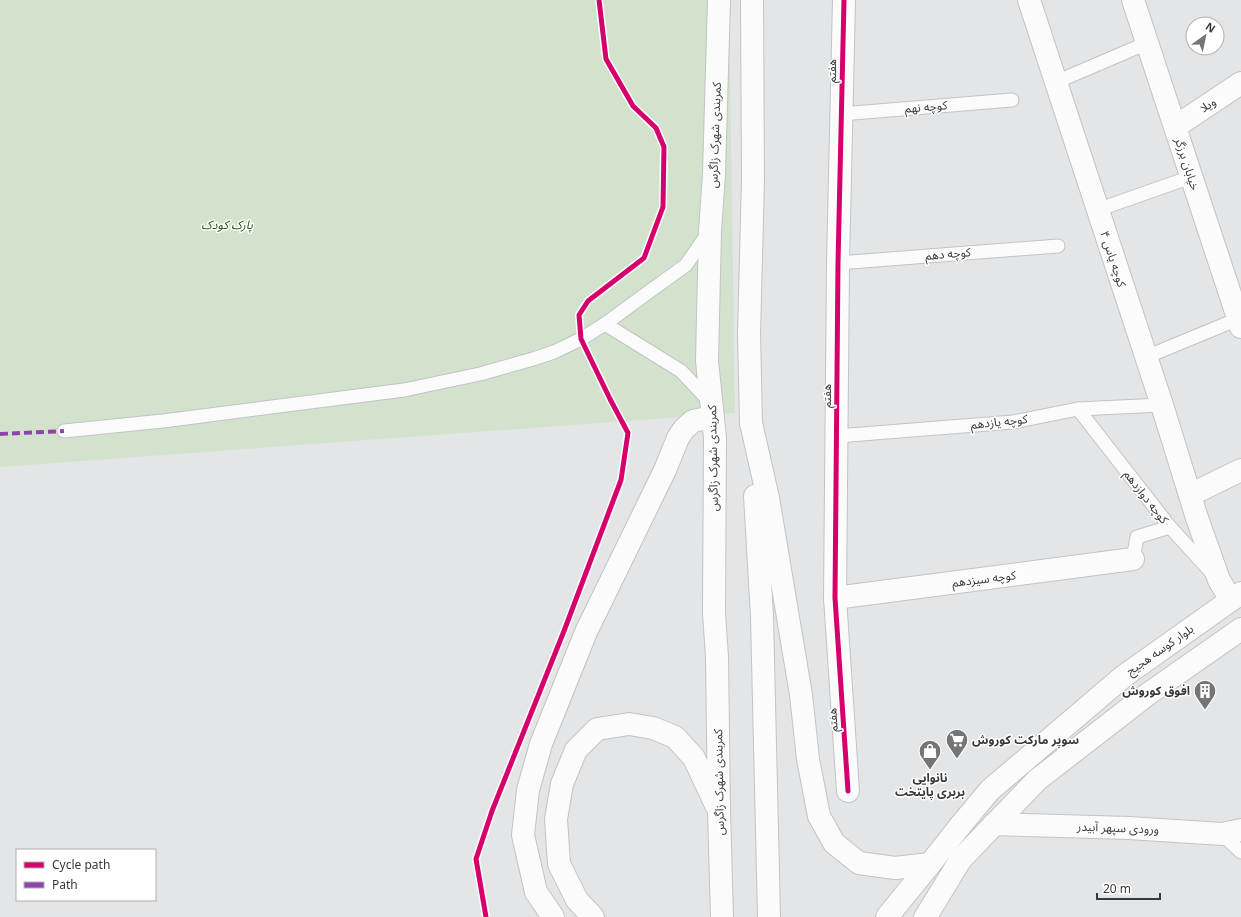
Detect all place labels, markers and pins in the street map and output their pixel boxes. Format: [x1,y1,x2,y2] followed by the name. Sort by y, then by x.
[1192,678,1218,711] building icon: افوق کوروش
[1122,679,1190,704] place label: افوق کوروش
[944,727,970,760] supermarket icon: سوپر مارکت کوروش
[972,728,1079,753] place label: سوپر مارکت کوروش
[917,738,943,771] shop icon: نانوایی بربری پایتخت
[895,766,965,805] place label: نانوایی بربری پایتخت

